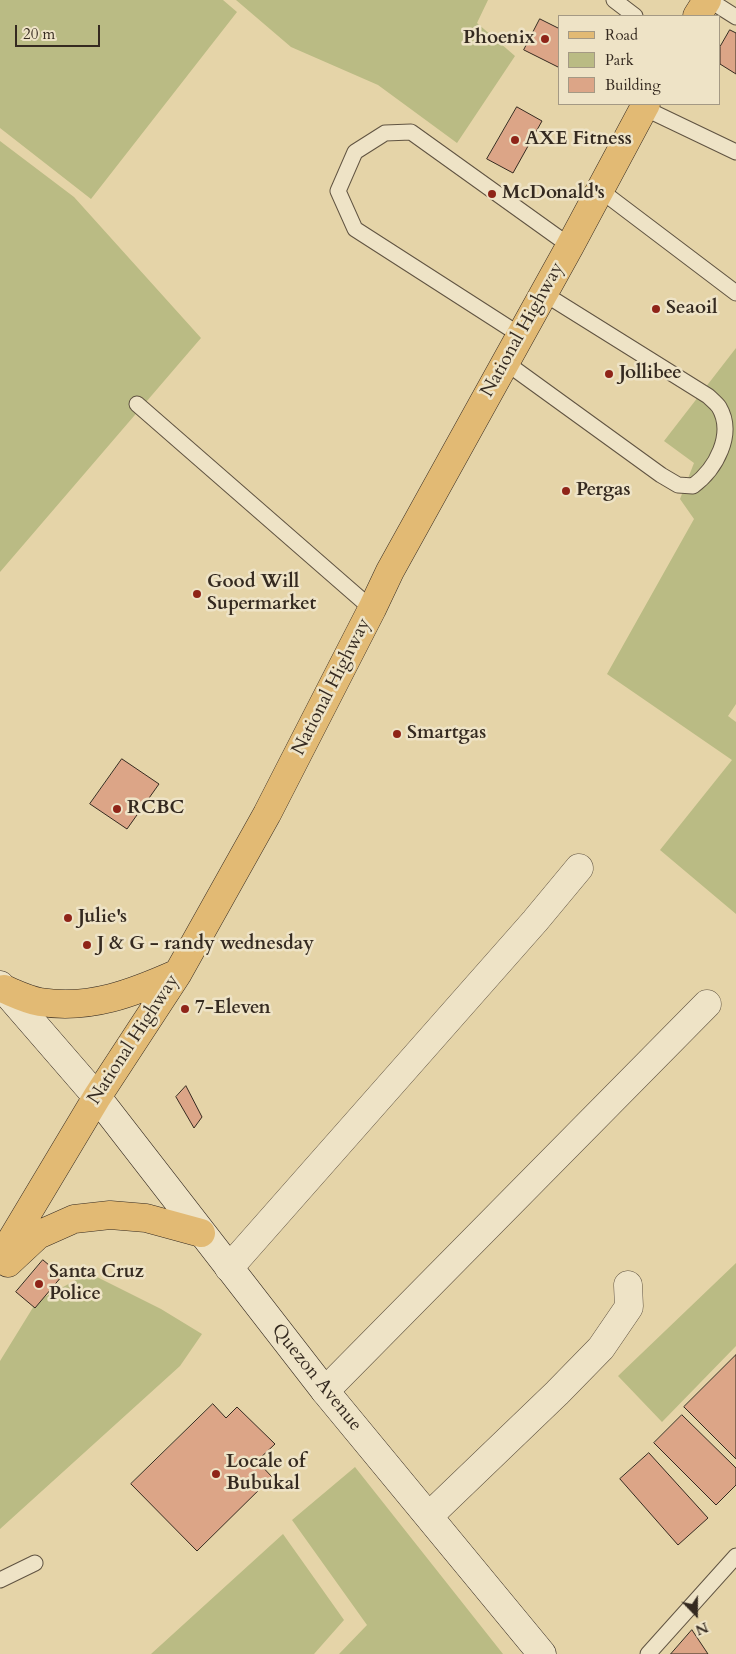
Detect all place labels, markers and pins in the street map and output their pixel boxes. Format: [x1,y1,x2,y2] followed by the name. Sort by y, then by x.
[463,28,535,50] place label: Phoenix
[539,33,551,45] marker: Phoenix
[525,129,632,151] place label: AXE Fitness
[509,134,521,146] marker: AXE Fitness
[502,183,605,205] place label: McDonald's
[486,188,498,200] marker: McDonald's
[666,298,718,320] place label: Seaoil
[650,303,662,315] marker: Seaoil
[619,363,682,385] place label: Jollibee
[603,368,615,380] marker: Jollibee
[576,480,631,502] place label: Pergas
[560,485,572,497] marker: Pergas
[207,572,316,616] place label: Good Will Supermarket
[191,588,203,600] marker: Good Will Supermarket
[407,723,486,745] place label: Smartgas
[391,728,403,740] marker: Smartgas
[127,798,184,820] place label: RCBC
[111,803,123,815] marker: RCBC
[78,907,127,929] place label: Julie's
[62,912,74,924] marker: Julie's
[97,934,314,956] place label: J & G - randy wednesday
[81,939,93,951] marker: J & G - randy wednesday
[195,998,271,1020] place label: 7-Eleven
[179,1003,191,1015] marker: 7-Eleven
[49,1262,144,1306] place label: Santa Cruz Police
[33,1278,45,1290] marker: Santa Cruz Police
[226,1452,305,1496] place label: Locale of Bubukal
[210,1468,222,1480] marker: Locale of Bubukal

